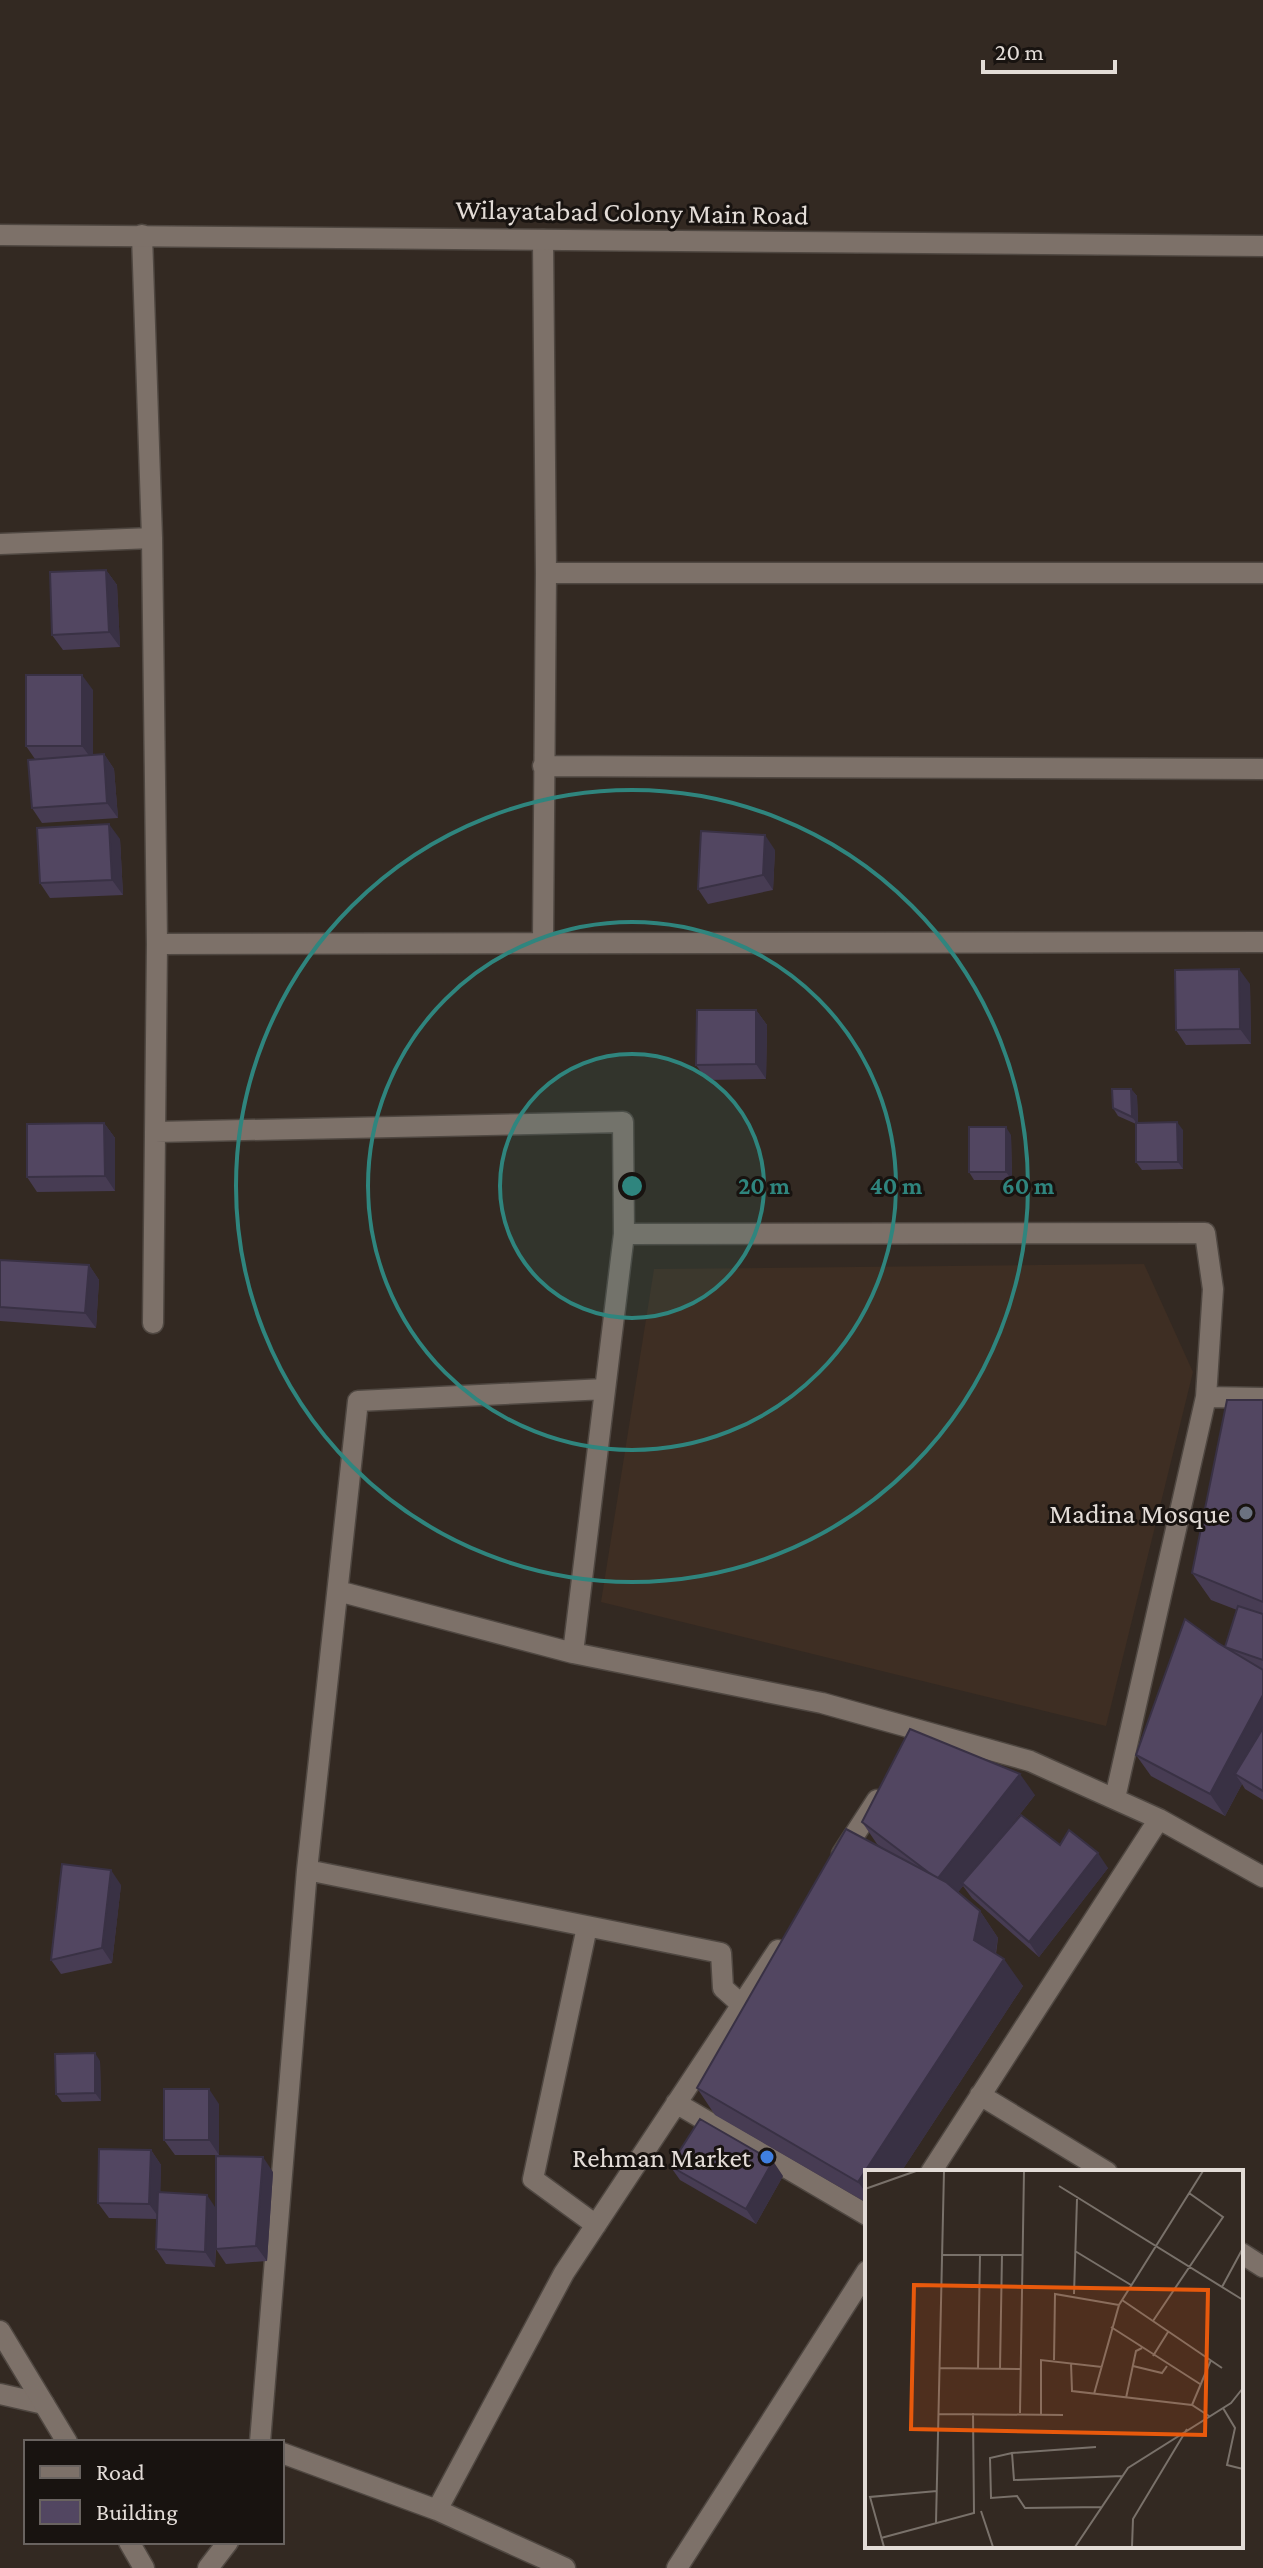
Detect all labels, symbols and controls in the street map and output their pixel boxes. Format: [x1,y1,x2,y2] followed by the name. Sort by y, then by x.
[983,24,1115,74] scale bar
[995,38,1044,65] text: 20 m
[455,193,809,231] street label: Wilayatabad Colony Main Road
[618,1172,646,1200] centre of rings
[738,1172,791,1199] text: 20 m
[870,1172,923,1199] text: 40 m
[1002,1172,1055,1199] text: 60 m
[1049,1498,1230,1529] place label: Madina Mosque
[1237,1504,1255,1522] marker: Madina Mosque
[572,2142,752,2173] place label: Rehman Market
[758,2148,776,2166] marker: Rehman Market
[865,2170,1243,2548] inset map
[24,2440,284,2544] legend
[96,2458,145,2485] text: Road
[96,2498,178,2525] text: Building

